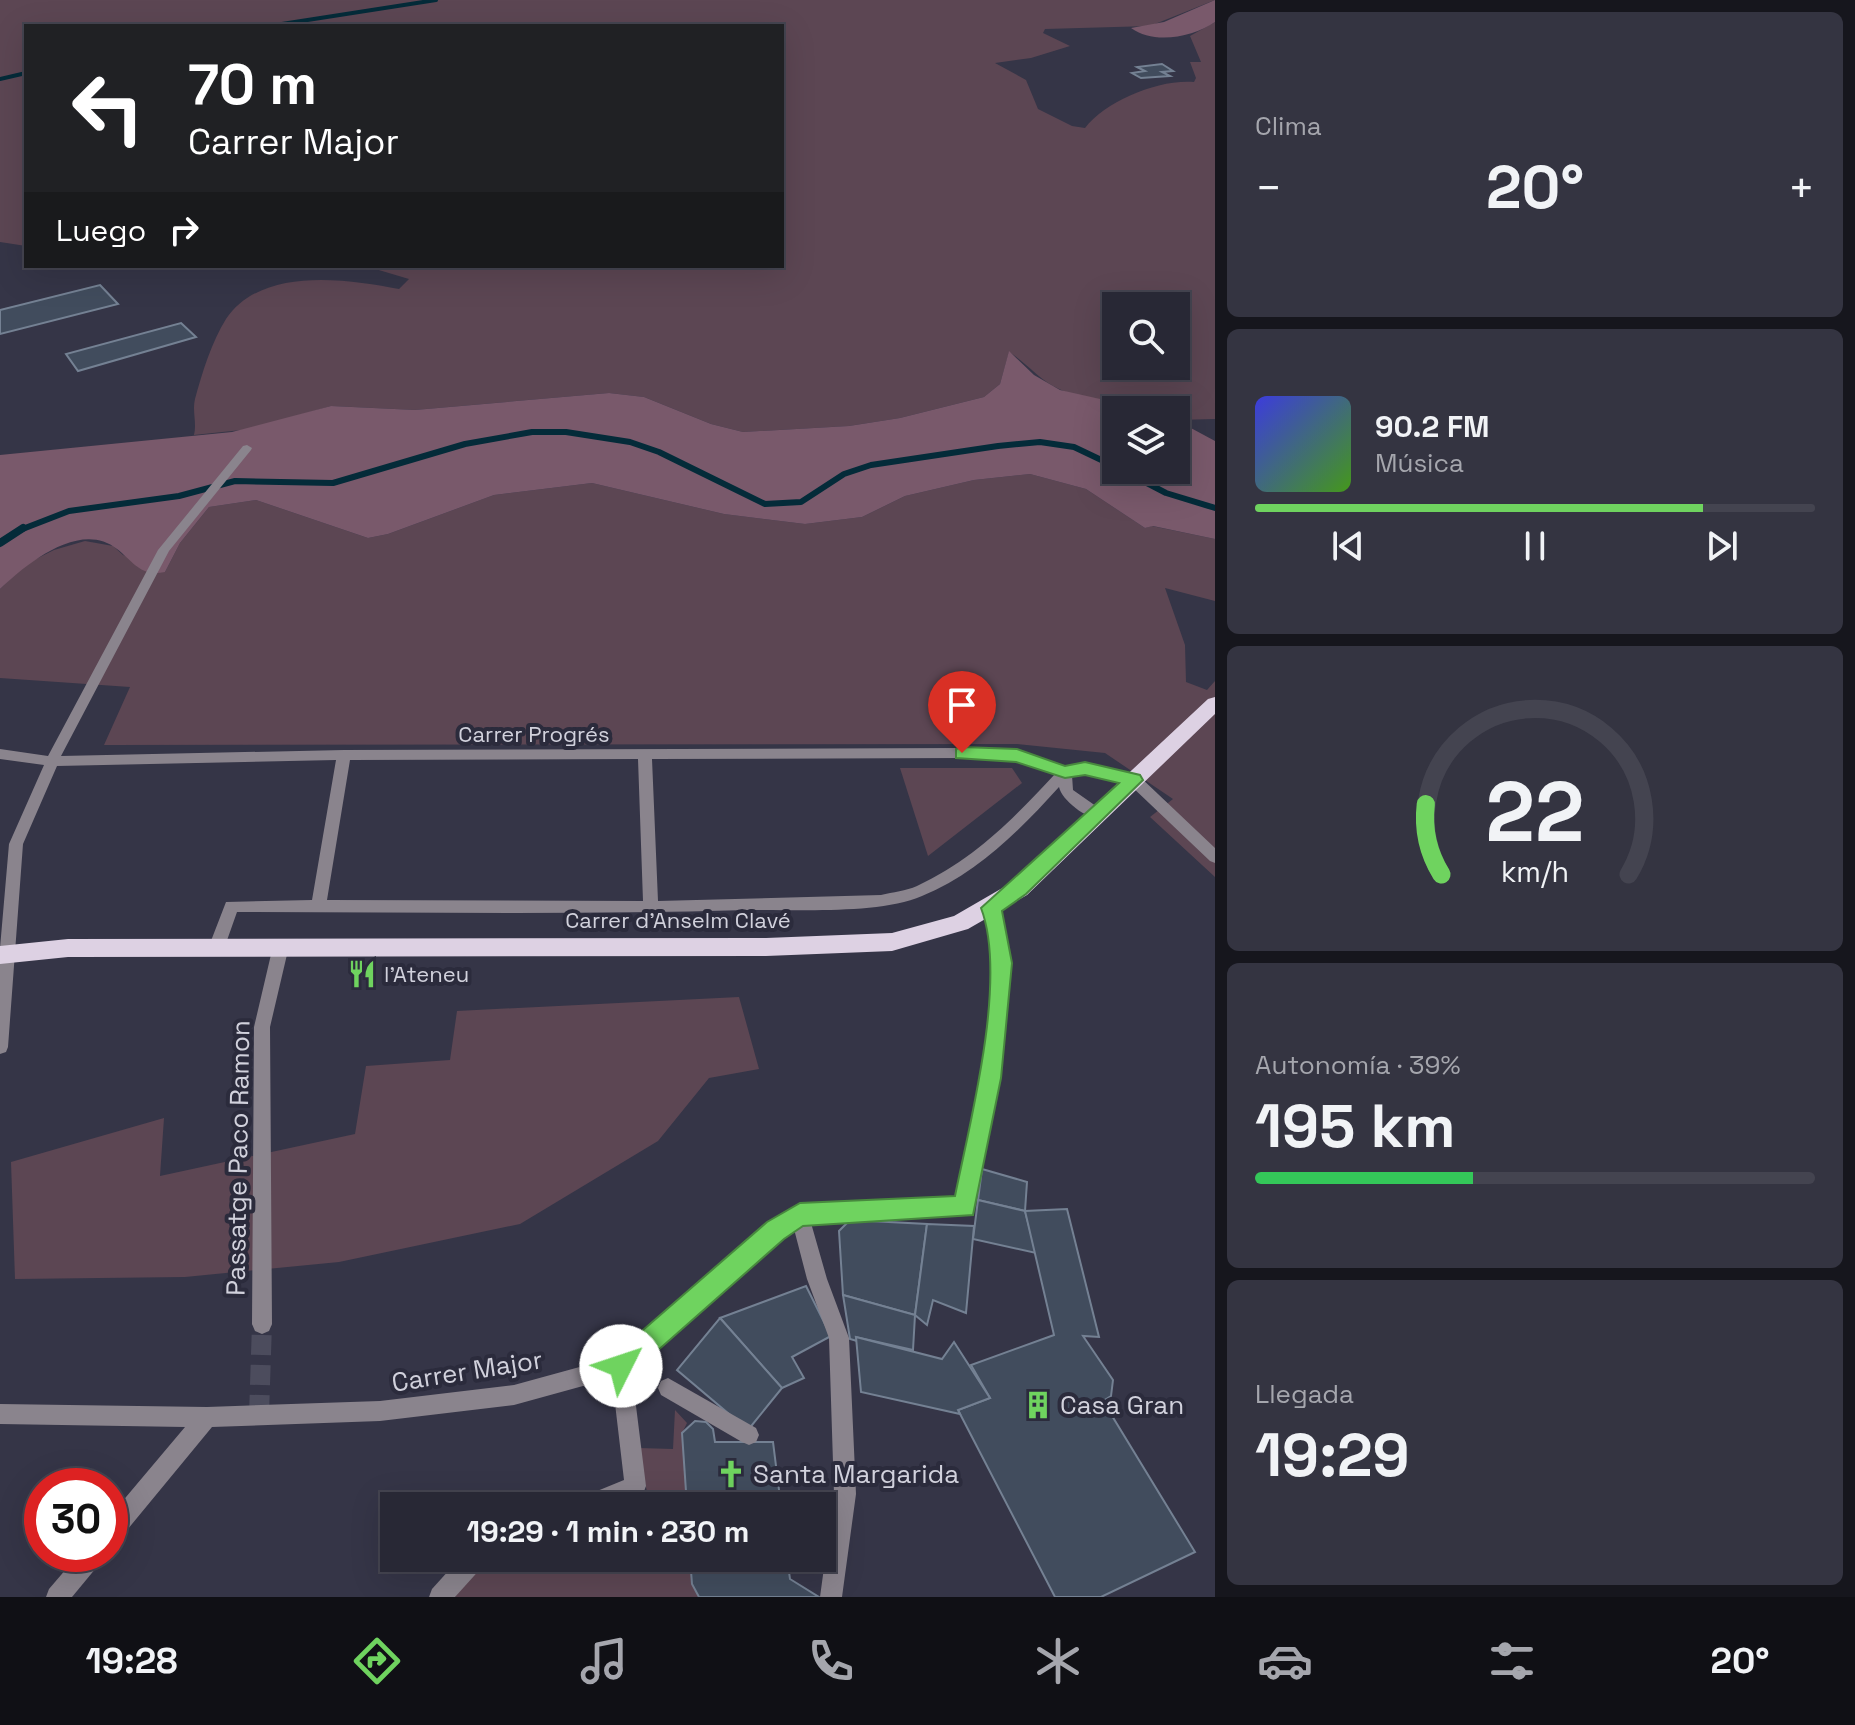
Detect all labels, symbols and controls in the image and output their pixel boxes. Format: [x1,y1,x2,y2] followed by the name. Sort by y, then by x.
[188,49,317,120] text: 70 m
[56,56,160,160] icon: left
[1255,109,1322,143] text: Clima
[188,119,399,165] text: Carrer Major
[1486,149,1584,226] text: 20°
[1255,160,1282,216] text: −
[1788,160,1815,216] text: +
[162,208,206,252] icon: right
[56,211,146,250] text: Luego
[1102,292,1190,484] map controls
[1102,292,1190,380] button: search
[1102,396,1190,484] button: layers
[1375,407,1489,446] text: 90.2 FM
[1375,446,1464,480] text: Música
[1326,524,1370,568] icon: previous
[1513,524,1557,568] icon: pause
[1700,524,1744,568] icon: next
[928,671,996,753] pin
[940,683,984,727] icon: arrive
[458,720,610,748] street label: Carrer Progrés
[1486,758,1584,864] text: 22
[1501,854,1569,890] text: km/h
[565,906,791,934] street label: Carrer d'Anselm Clavé
[347,959,377,989] restaurant icon: l'Ateneu
[384,960,469,988] place label: l'Ateneu
[219,1020,257,1296] street label: Passatge Paco Ramon
[1255,1048,1460,1082] text: Autonomía · 39%
[1255,1088,1456,1165] text: 195 km
[579,1324,663,1408] position arrow
[389,1342,545,1400] street label: Carrer Major
[1255,1377,1354,1411] text: Llegada
[1060,1388,1184,1422] place label: Casa Gran
[1023,1390,1053,1420] building icon: Casa Gran
[1255,1417,1410,1494] text: 19:29
[753,1457,959,1491] place label: Santa Margarida
[716,1459,746,1489] church icon: Santa Margarida
[24,1468,128,1572] speed limit sign: 30
[467,1512,749,1551] text: 19:29 · 1 min · 230 m
[349,1633,405,1689] icon: directions
[576,1633,632,1689] icon: music
[803,1633,859,1689] icon: phone
[1030,1633,1086,1689] icon: climate
[1257,1633,1313,1689] icon: car
[1484,1633,1540,1689] icon: filters
[85,1638,178,1684] text: 19:28
[1711,1638,1769,1684] text: 20°

